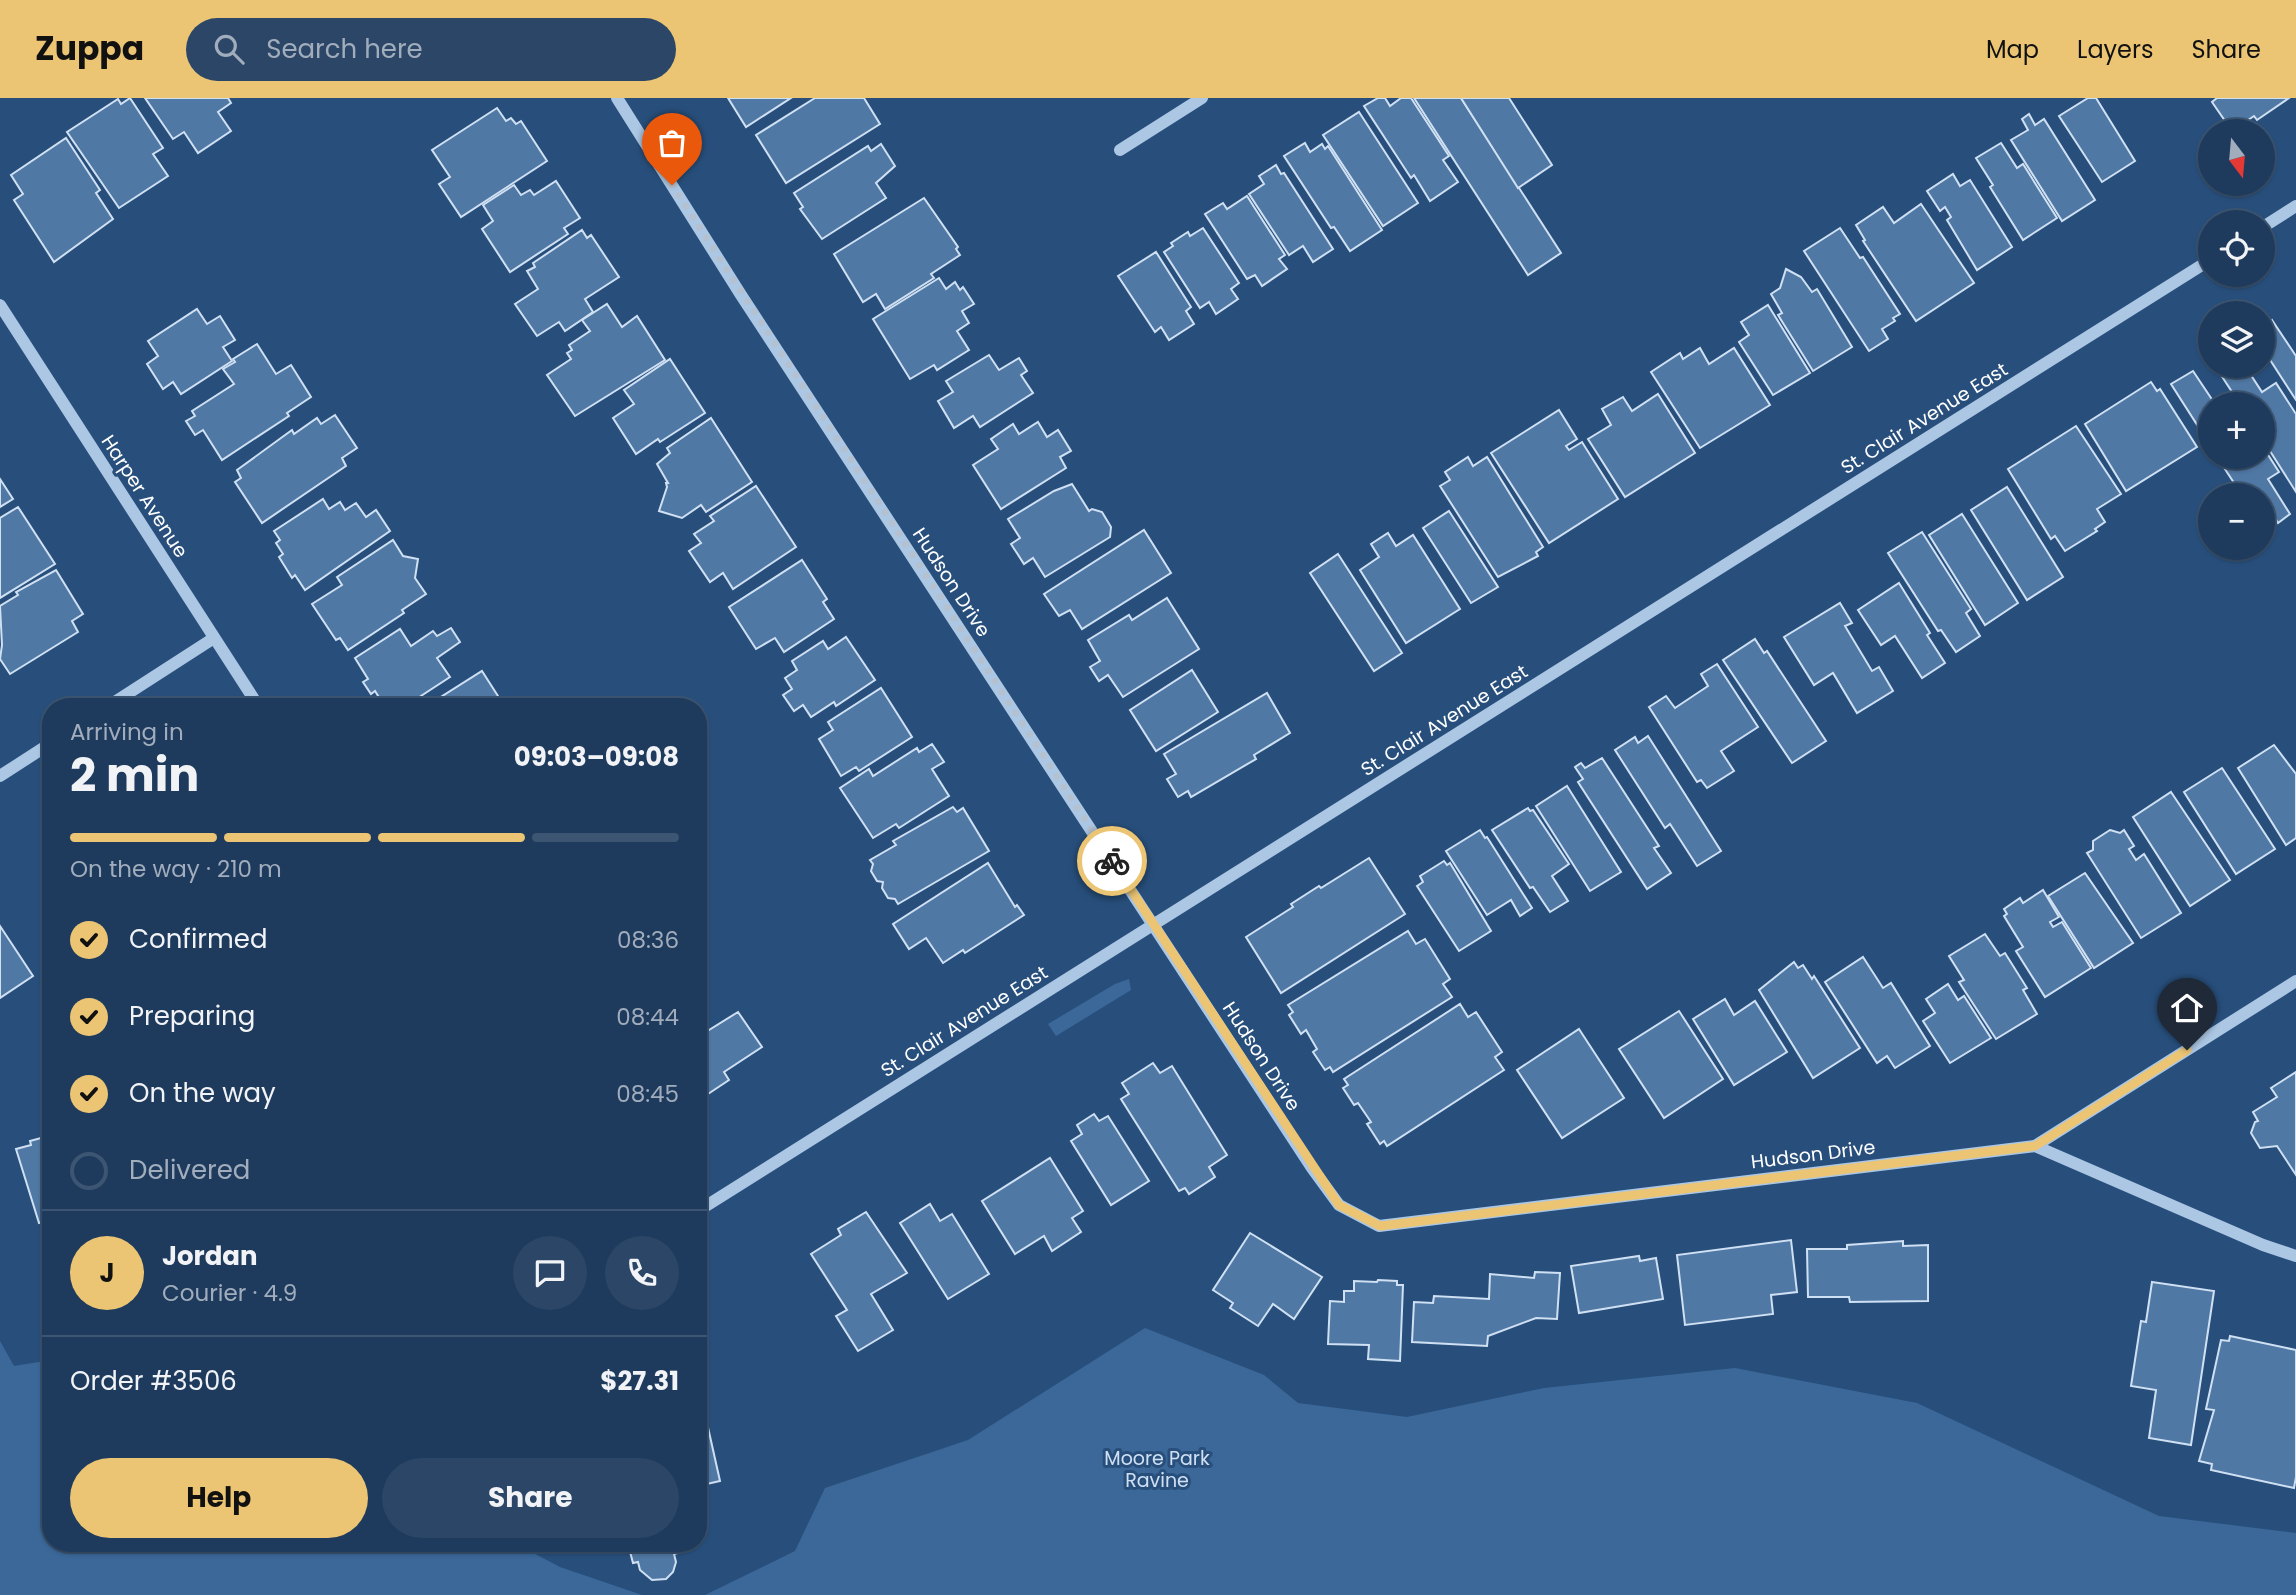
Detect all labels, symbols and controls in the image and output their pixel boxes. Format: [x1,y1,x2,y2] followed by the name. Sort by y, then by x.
[186,18,676,81] search box
[35,25,144,72] text: Zuppa
[210,30,248,68] icon: search
[266,31,423,67] text: Search here
[1986,33,2039,66] text: Map
[2077,33,2153,66] text: Layers
[2191,33,2261,66] text: Share
[642,113,702,185] pin
[2198,119,2275,196] north arrow
[2198,119,2275,560] map controls
[653,124,691,162] icon: bag
[2198,210,2275,287] button: locate
[2198,301,2275,378] button: layers
[1836,356,2013,481] street label: St. Clair Avenue East
[2198,392,2275,469] button: +
[95,430,194,563] street label: Harper Avenue
[2198,483,2275,560] button: −
[906,522,997,642] street label: Hudson Drive
[1356,658,1533,783] street label: St. Clair Avenue East
[70,716,184,748] text: Arriving in
[514,739,679,775] text: 09:03–09:08
[70,743,199,807] text: 2 min
[1077,826,1147,896] courier
[1093,842,1131,880] icon: bike
[70,853,282,885] text: On the way · 210 m
[70,921,108,959] icon: check
[129,921,267,957] text: Confirmed
[617,924,679,956] text: 08:36
[876,959,1053,1084] street label: St. Clair Avenue East
[2157,978,2217,1050] pin
[2168,989,2206,1027] icon: home
[1216,996,1307,1116] street label: Hudson Drive
[70,998,108,1036] icon: check
[129,998,255,1034] text: Preparing
[616,1001,679,1033] text: 08:44
[70,1075,108,1113] icon: check
[129,1075,276,1111] text: On the way
[616,1078,679,1110] text: 08:45
[1749,1133,1877,1176] street label: Hudson Drive
[129,1152,250,1188] text: Delivered
[513,1236,587,1310] button: chat
[605,1236,679,1310] button: phone
[162,1238,258,1274] text: Jordan
[99,1255,115,1291] text: J
[162,1277,297,1309] text: Courier · 4.9
[70,1363,237,1399] text: Order #3506
[600,1363,679,1399] text: $27.31
[1104,1445,1210,1494] park label: Moore Park Ravine
[70,1458,368,1538] button: Help
[382,1458,679,1538] button: Share

